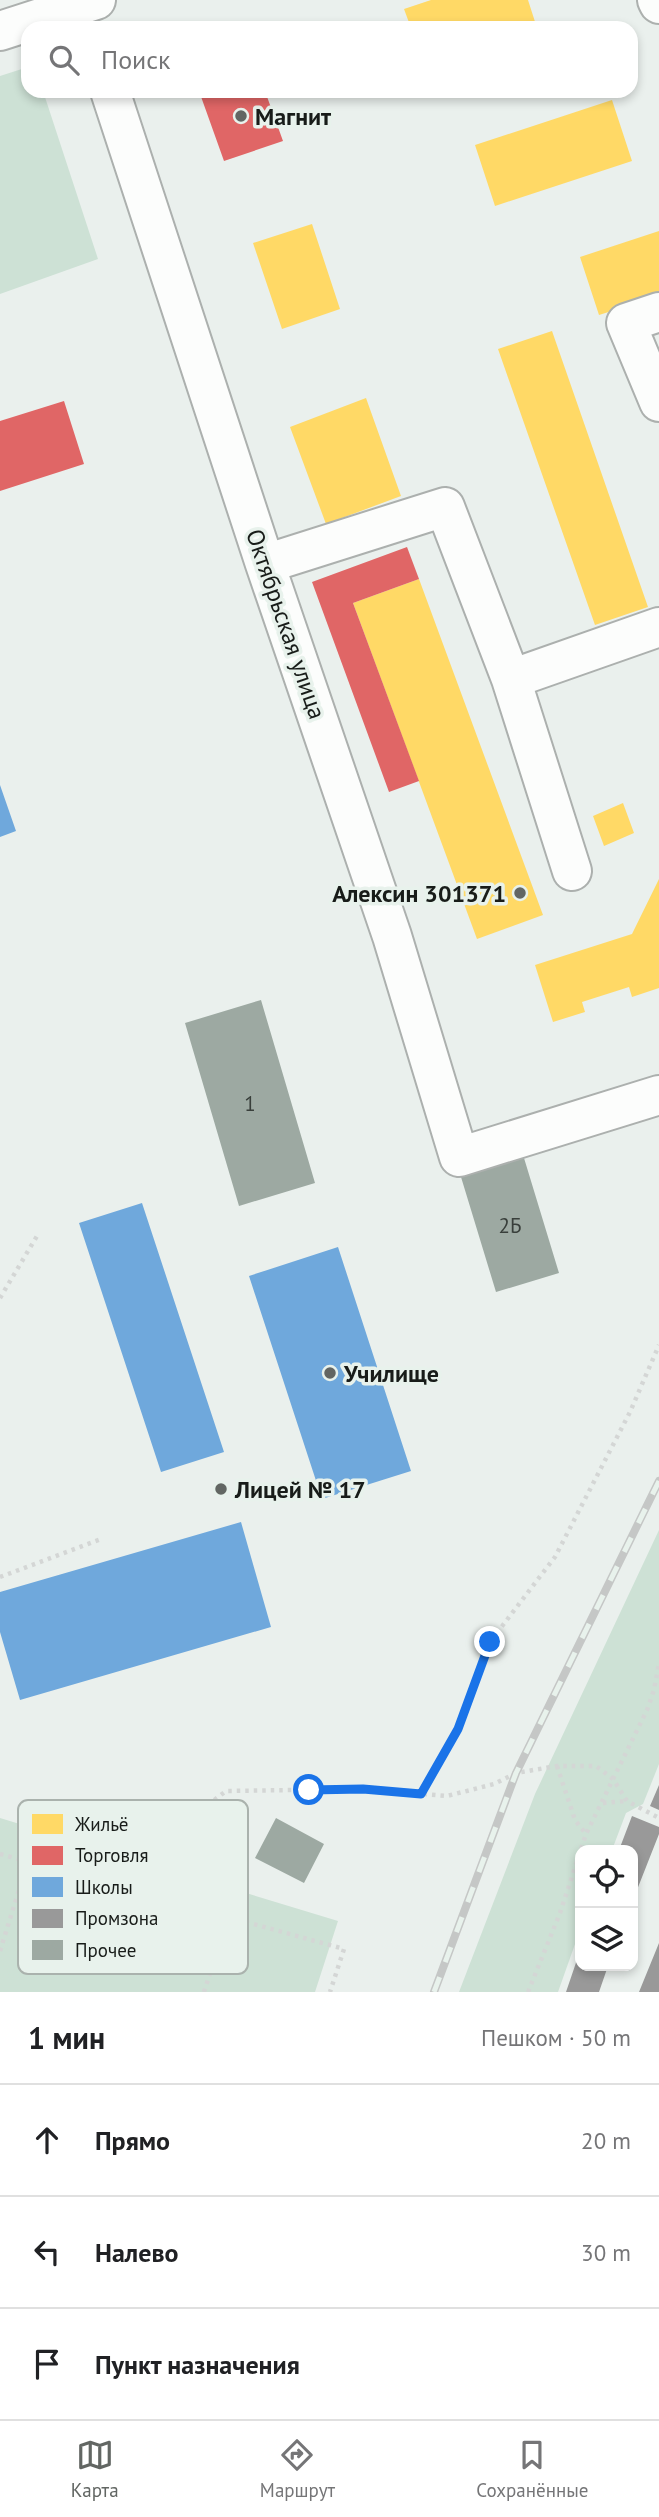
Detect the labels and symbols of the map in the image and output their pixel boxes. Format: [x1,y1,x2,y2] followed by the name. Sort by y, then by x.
[255,101,332,132] place label: Магнит
[233,108,249,124] marker: Магнит
[239,525,333,723] street label: Октябрьская улица
[332,878,506,909] place label: Алексин 301371
[512,885,528,901] marker: Алексин 301371
[244,1090,256,1117] house number: 1
[499,1212,522,1239] house number: 2Б
[343,1358,439,1389] place label: Училище
[322,1365,338,1381] marker: Училище
[234,1474,366,1505] place label: Лицей № 17
[213,1481,229,1497] marker: Лицей № 17
[474,1626,505,1657] route end
[293,1774,324,1805] route start
[18,1800,248,1974] legend
[74,1812,129,1836] text: Жильё
[75,1843,149,1867] text: Торговля
[75,1875,133,1899] text: Школы
[75,1906,159,1930] text: Промзона
[75,1938,136,1962] text: Прочее

